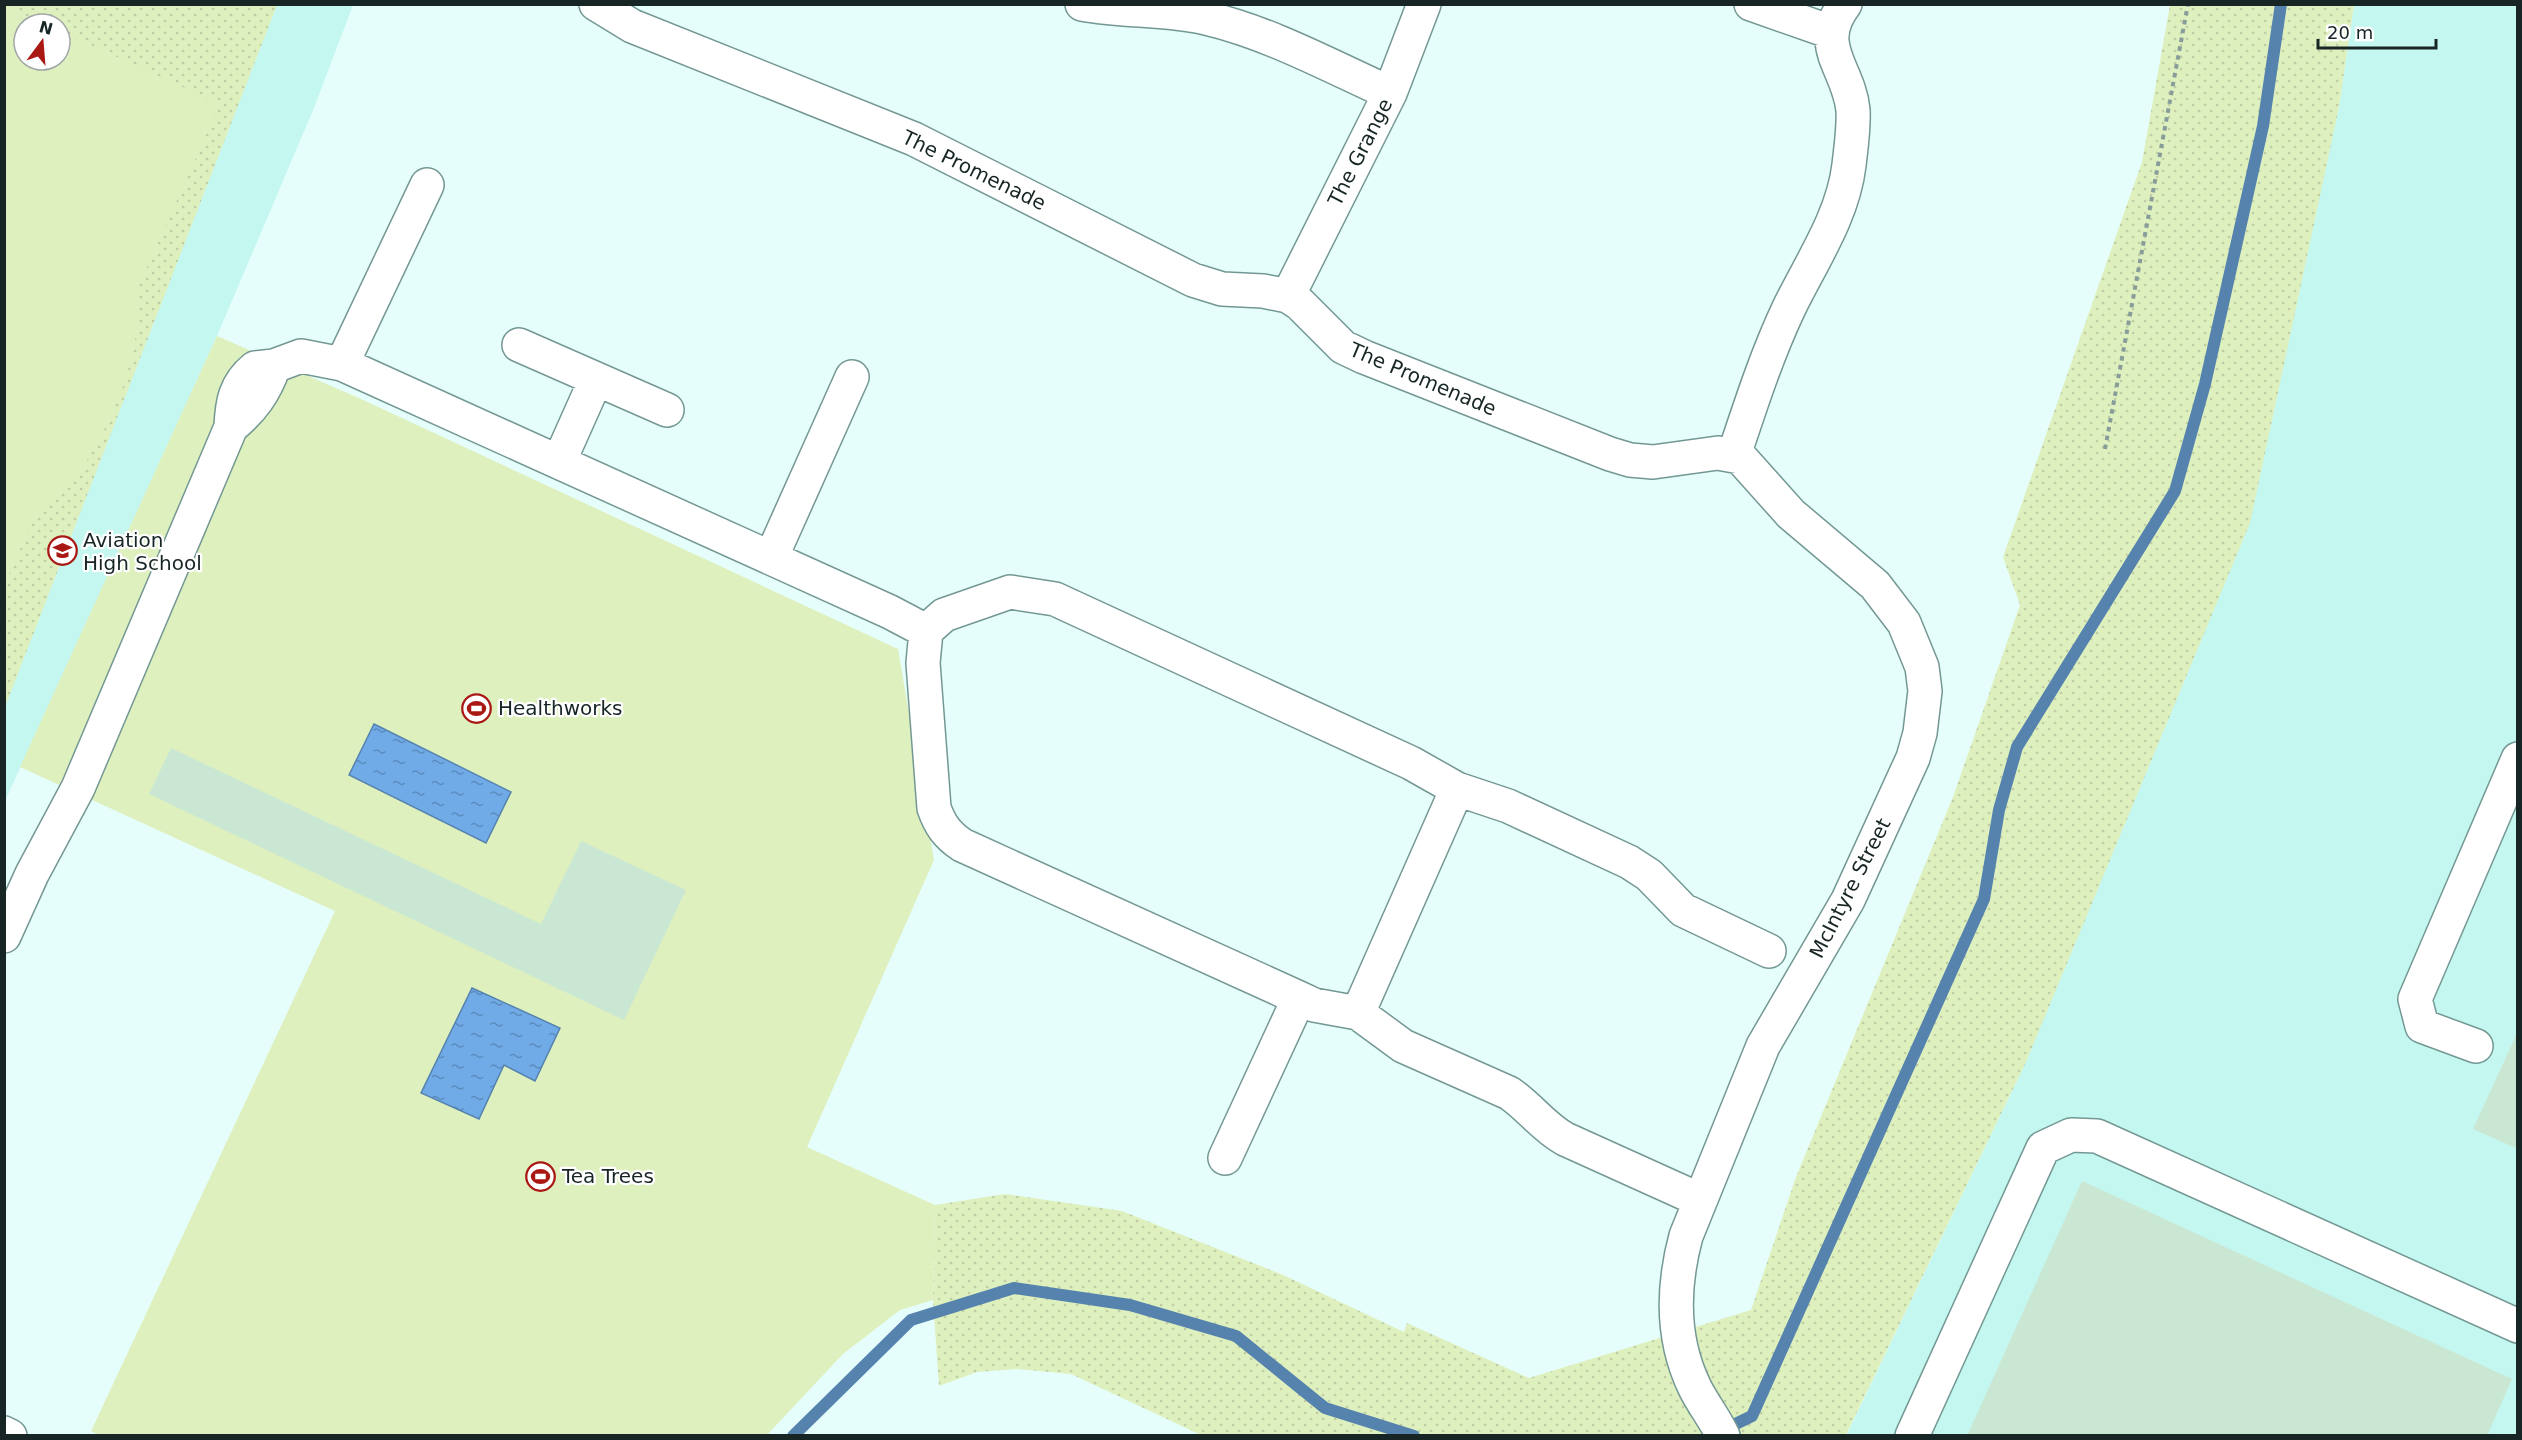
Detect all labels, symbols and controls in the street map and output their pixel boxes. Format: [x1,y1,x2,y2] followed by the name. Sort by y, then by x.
[12,12,72,72] north arrow
[2318,12,2436,50] scale bar
[37,17,55,39] text: N
[2327,22,2373,43] text: 20 m
[1322,94,1397,211] street label: The Grange
[897,124,1050,215] street label: The Promenade
[1345,337,1500,421] street label: The Promenade
[83,528,202,575] place label: Aviation High School
[46,535,78,567] school or university icon: Aviation High School
[461,692,493,724] sports icon: Healthworks
[498,696,623,720] place label: Healthworks
[1804,814,1896,962] street label: McIntyre Street
[525,1160,557,1192] sports icon: Tea Trees
[561,1164,654,1188] place label: Tea Trees

